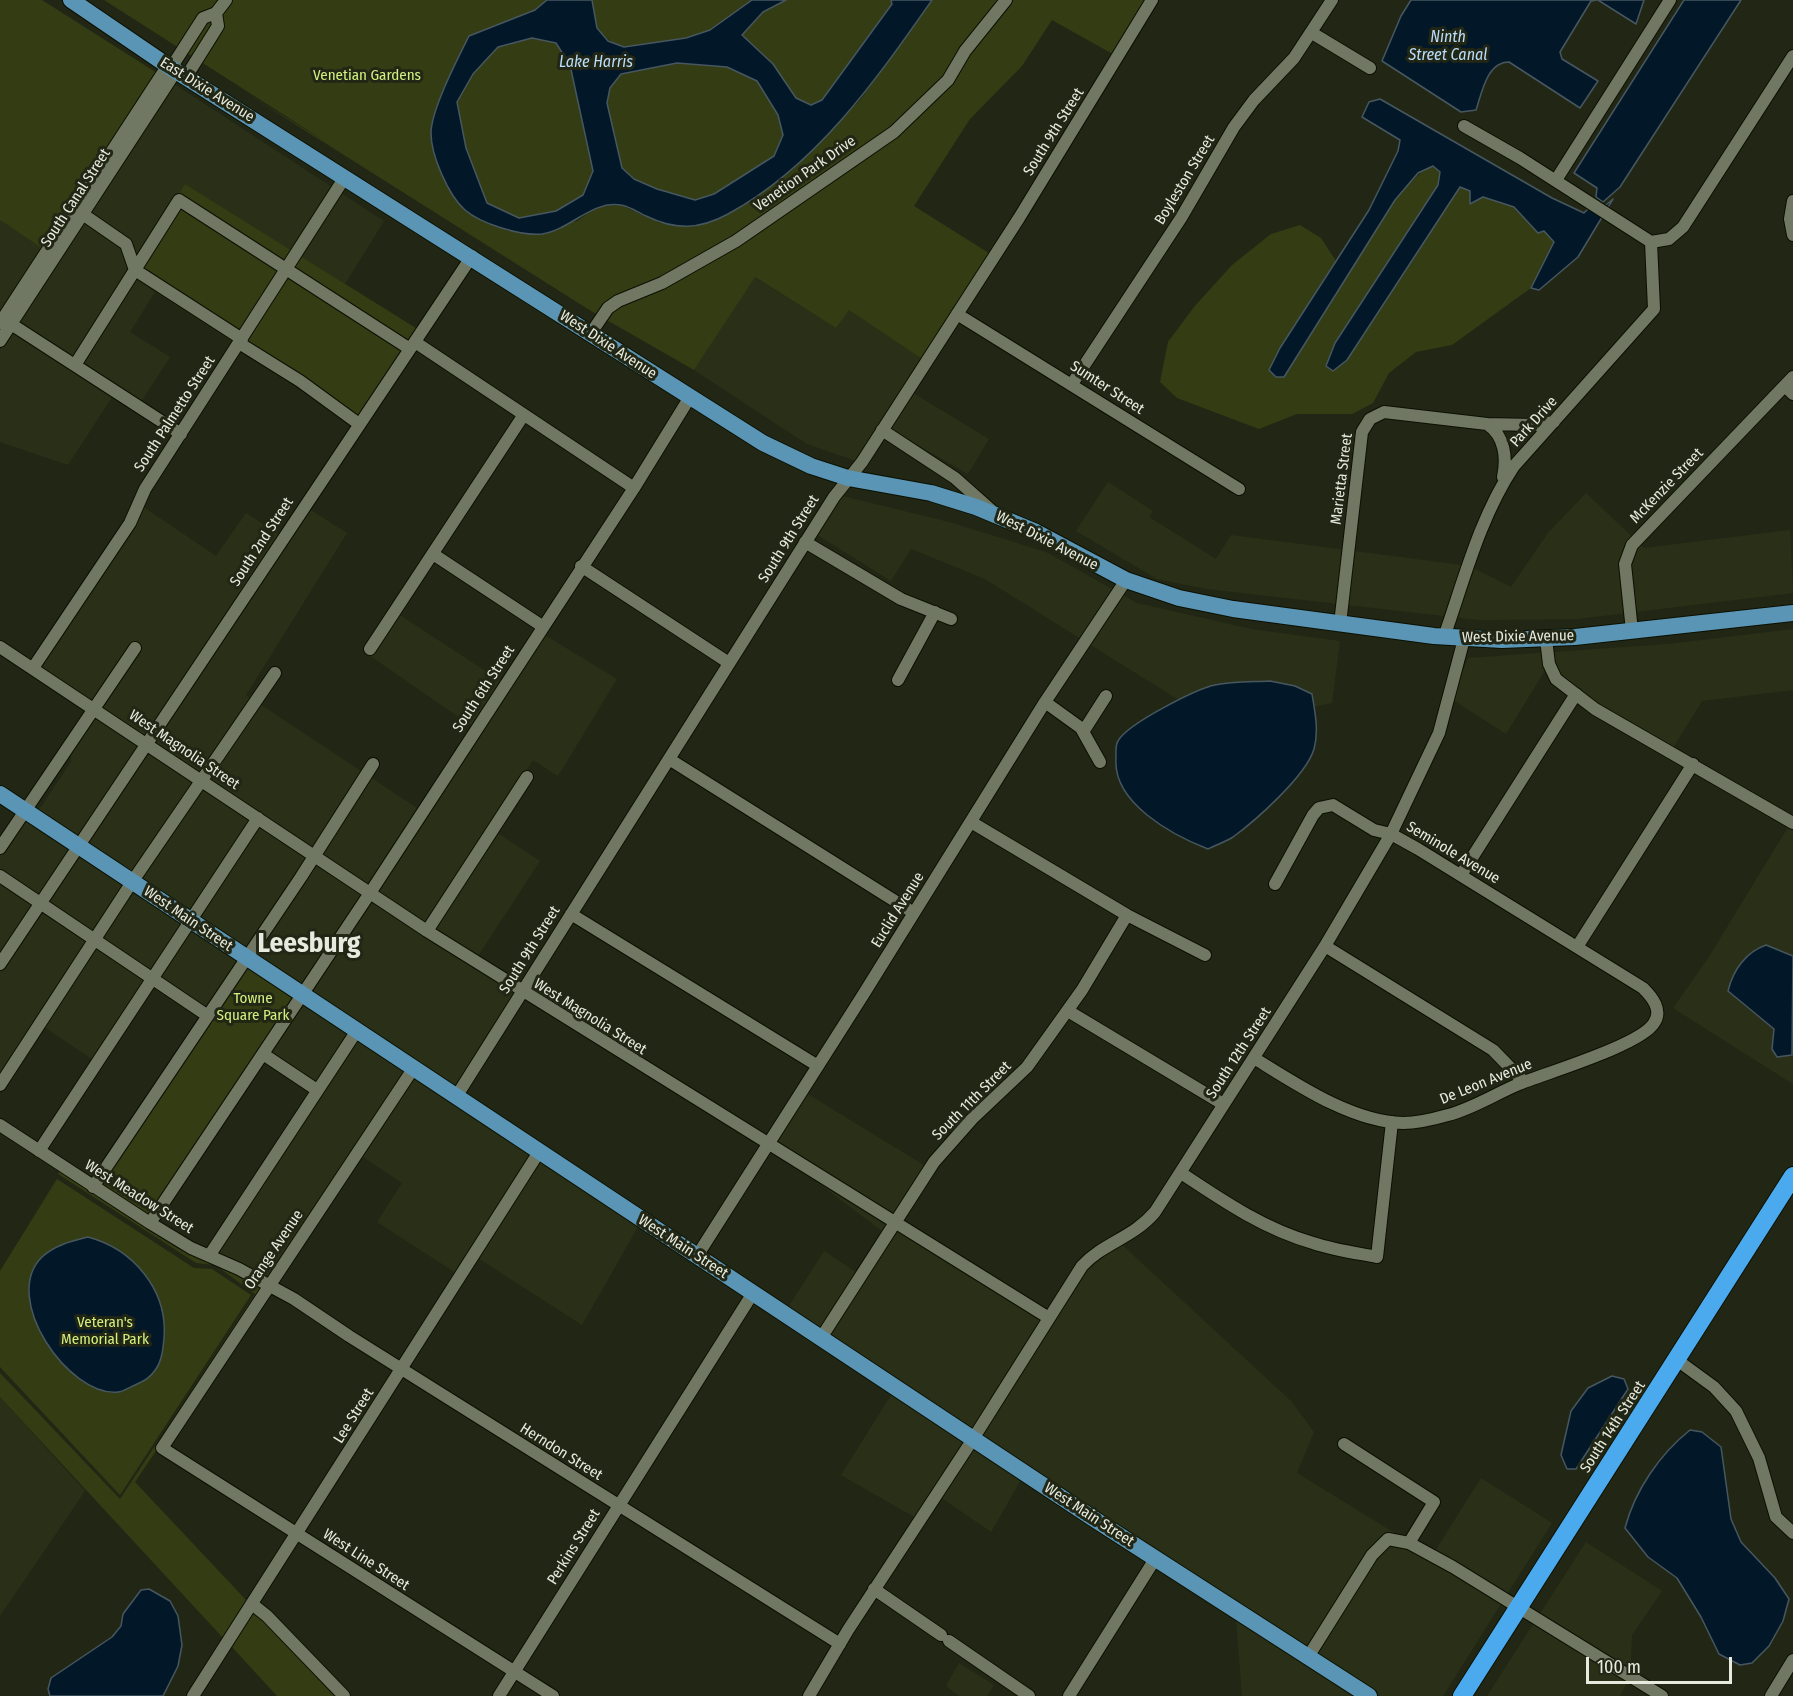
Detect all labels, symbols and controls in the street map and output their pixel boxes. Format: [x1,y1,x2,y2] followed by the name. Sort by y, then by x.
[1408,28,1488,66] water label: Ninth Street Canal
[559,53,633,73] water label: Lake Harris
[157,54,257,126] street label: East Dixie Avenue
[313,67,421,85] park label: Venetian Gardens
[1020,85,1088,179] street label: South 9th Street
[751,132,859,216] street label: Venetion Park Drive
[1151,132,1219,228] street label: Boyleston Street
[37,145,115,251] street label: South Canal Street
[556,307,660,383] street label: West Dixie Avenue
[131,353,219,475] street label: South Palmetto Street
[1067,357,1147,419] street label: Sumter Street
[1507,393,1561,451] street label: Park Drive
[1327,432,1357,526] street label: Marietta Street
[1627,445,1707,527] street label: McKenzie Street
[755,492,823,586] street label: South 9th Street
[227,494,297,590] street label: South 2nd Street
[993,508,1101,574] street label: West Dixie Avenue
[1462,627,1574,647] street label: West Dixie Avenue
[449,642,519,736] street label: South 6th Street
[125,706,243,794] street label: West Magnolia Street
[1403,818,1503,888] street label: Seminole Avenue
[868,869,928,951] street label: Euclid Avenue
[140,883,236,955] street label: West Main Street
[496,903,564,997] street label: South 9th Street
[258,928,360,960] district label: Leesburg
[530,975,650,1059] street label: West Magnolia Street
[216,990,290,1025] park label: Towne Square Park
[1203,1004,1275,1102] street label: South 12th Street
[1437,1055,1535,1109] street label: De Leon Avenue
[929,1058,1015,1144] street label: South 11th Street
[81,1156,197,1238] street label: West Meadow Street
[241,1207,307,1293] street label: Orange Avenue
[635,1211,731,1283] street label: West Main Street
[61,1314,149,1349] park label: Veteran's Memorial Park
[1577,1378,1649,1476] street label: South 14th Street
[330,1385,378,1447] street label: Lee Street
[516,1419,606,1485] street label: Herndon Street
[1041,1479,1137,1551] street label: West Main Street
[544,1506,604,1588] street label: Perkins Street
[319,1525,413,1595] street label: West Line Street
[1589,1645,1734,1683] scale bar
[1597,1656,1641,1678] text: 100 m

